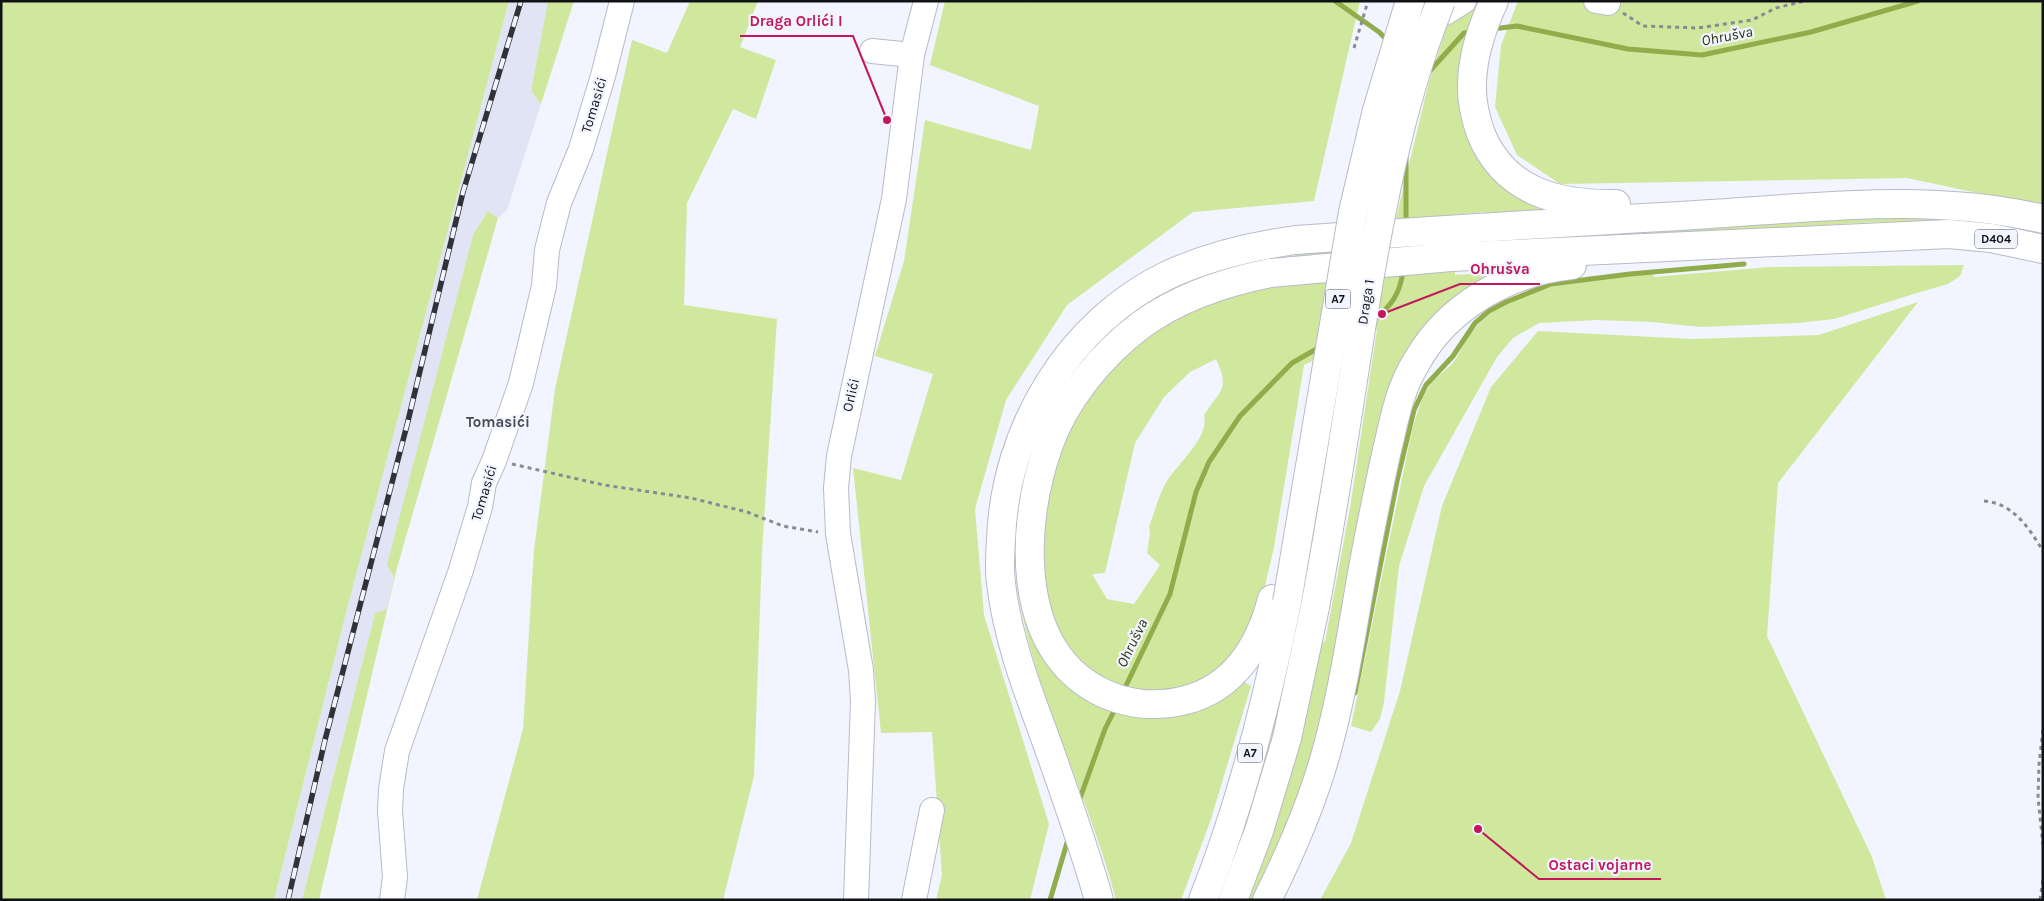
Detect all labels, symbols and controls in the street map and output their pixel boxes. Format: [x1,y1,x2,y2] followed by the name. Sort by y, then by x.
[740,6,853,36] callout: Draga Orlići I
[749,12,843,30] text: Draga Orlići I
[1700,22,1754,50] water label: Ohrušva
[577,75,611,135] street label: Tomasići
[1975,230,2017,248] road number: D404
[1460,254,1540,284] callout: Ohrušva
[1470,260,1530,278] text: Ohrušva
[1354,278,1378,326] street label: Draga 1
[1326,290,1350,308] road number: A7
[839,377,863,413] street label: Orlići
[466,413,530,431] district label: Tomasići
[467,463,501,523] street label: Tomasići
[1113,616,1151,670] water label: Ohrušva
[1238,744,1262,762] road number: A7
[1539,849,1661,879] callout: Ostaci vojarne
[1549,856,1651,874] text: Ostaci vojarne

